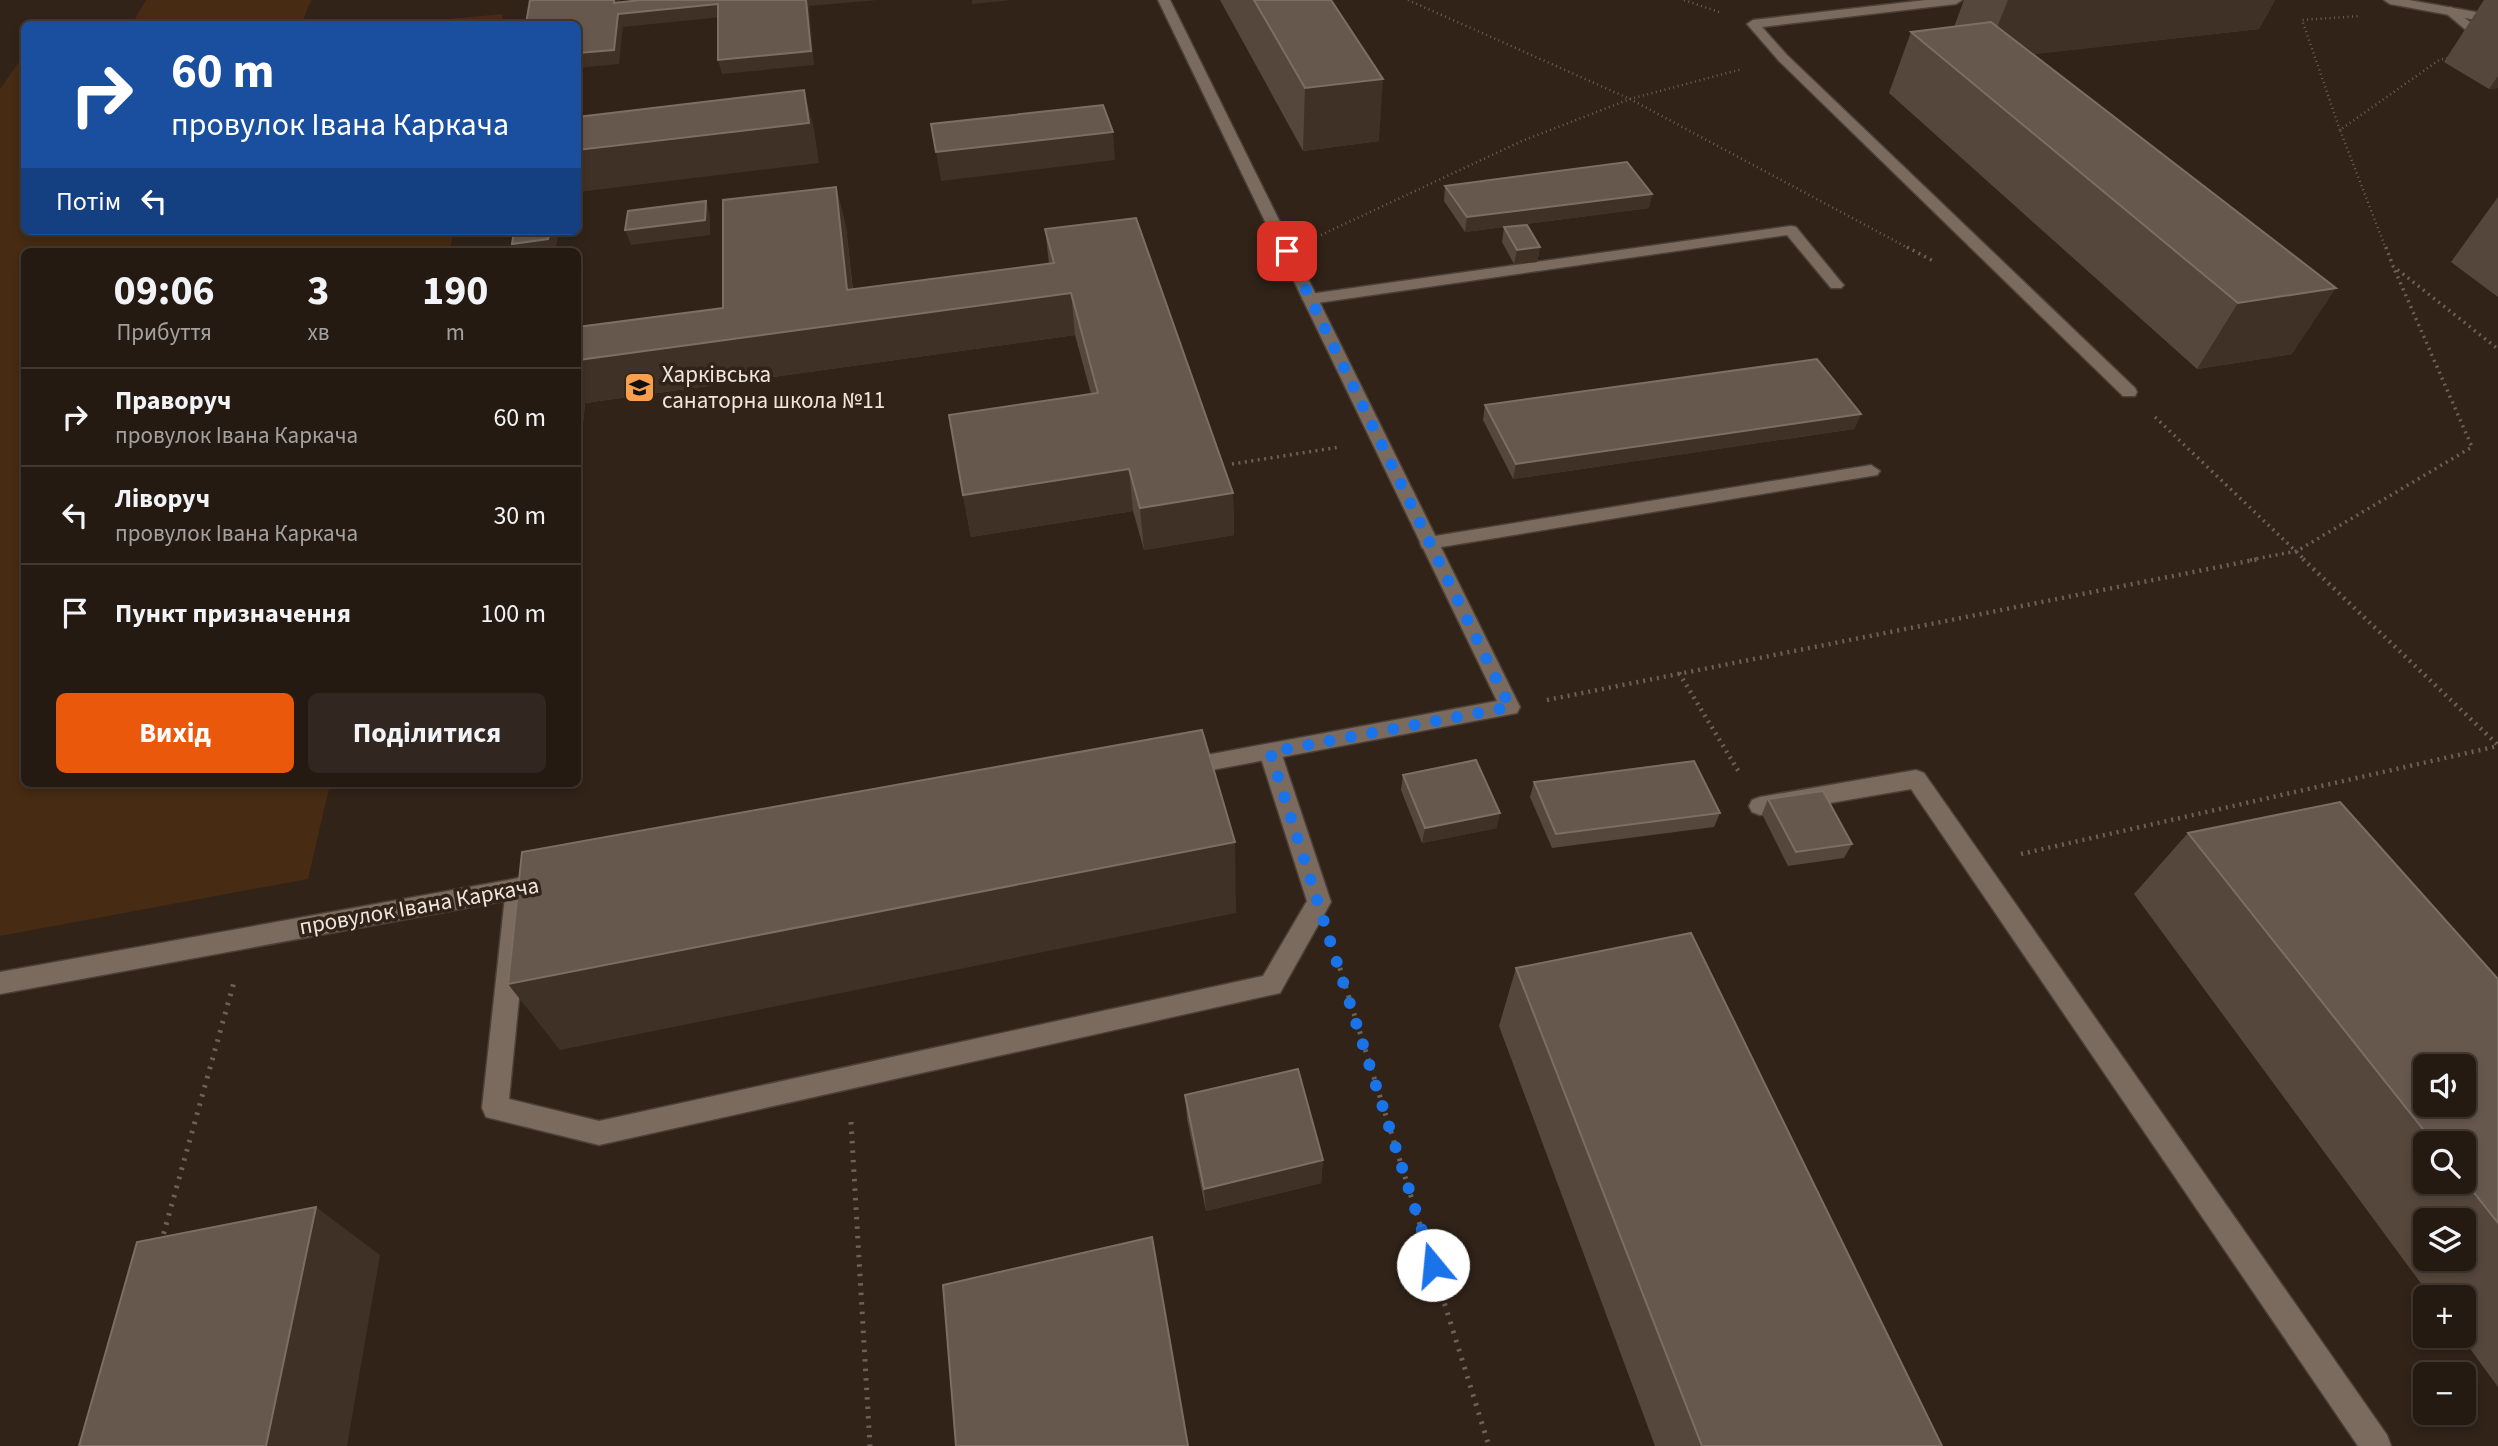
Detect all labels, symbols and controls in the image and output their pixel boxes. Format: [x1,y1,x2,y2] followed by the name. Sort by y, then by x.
[171,37,275,107] text: 60 m
[56,49,147,140] icon: right
[171,102,509,148] text: провулок Івана Каркача
[135,182,173,220] icon: left
[56,183,121,220] text: Потім
[1257,221,1317,281] pin
[1268,232,1306,270] icon: arrive
[113,261,215,321] text: 09:06
[307,261,329,321] text: 3
[422,261,488,321] text: 190
[116,316,212,349] text: Прибуття
[307,316,329,349] text: хв
[446,316,465,349] text: m
[662,358,885,417] place label: Харківська санаторна школа №11
[622,370,656,404] school or university icon: Харківська санаторна школа №11
[115,382,231,419] text: Праворуч
[56,398,94,436] icon: right
[493,399,546,436] text: 60 m
[115,419,358,452] text: провулок Івана Каркача
[115,480,210,517] text: Ліворуч
[56,496,94,534] icon: left
[493,497,546,534] text: 30 m
[115,517,358,550] text: провулок Івана Каркача
[56,594,94,632] icon: arrive
[115,595,351,632] text: Пункт призначення
[480,595,546,632] text: 100 m
[56,693,294,773] button: Вихід
[308,693,546,773] button: Поділитися
[296,869,542,943] street label: провулок Івана Каркача
[2413,1054,2476,1425] map controls
[2413,1054,2476,1117] button: sound
[2413,1131,2476,1194] button: search
[2413,1208,2476,1271] button: layers
[1396,1228,1470,1302] position arrow
[2413,1285,2476,1348] button: +
[2413,1362,2476,1425] button: −

